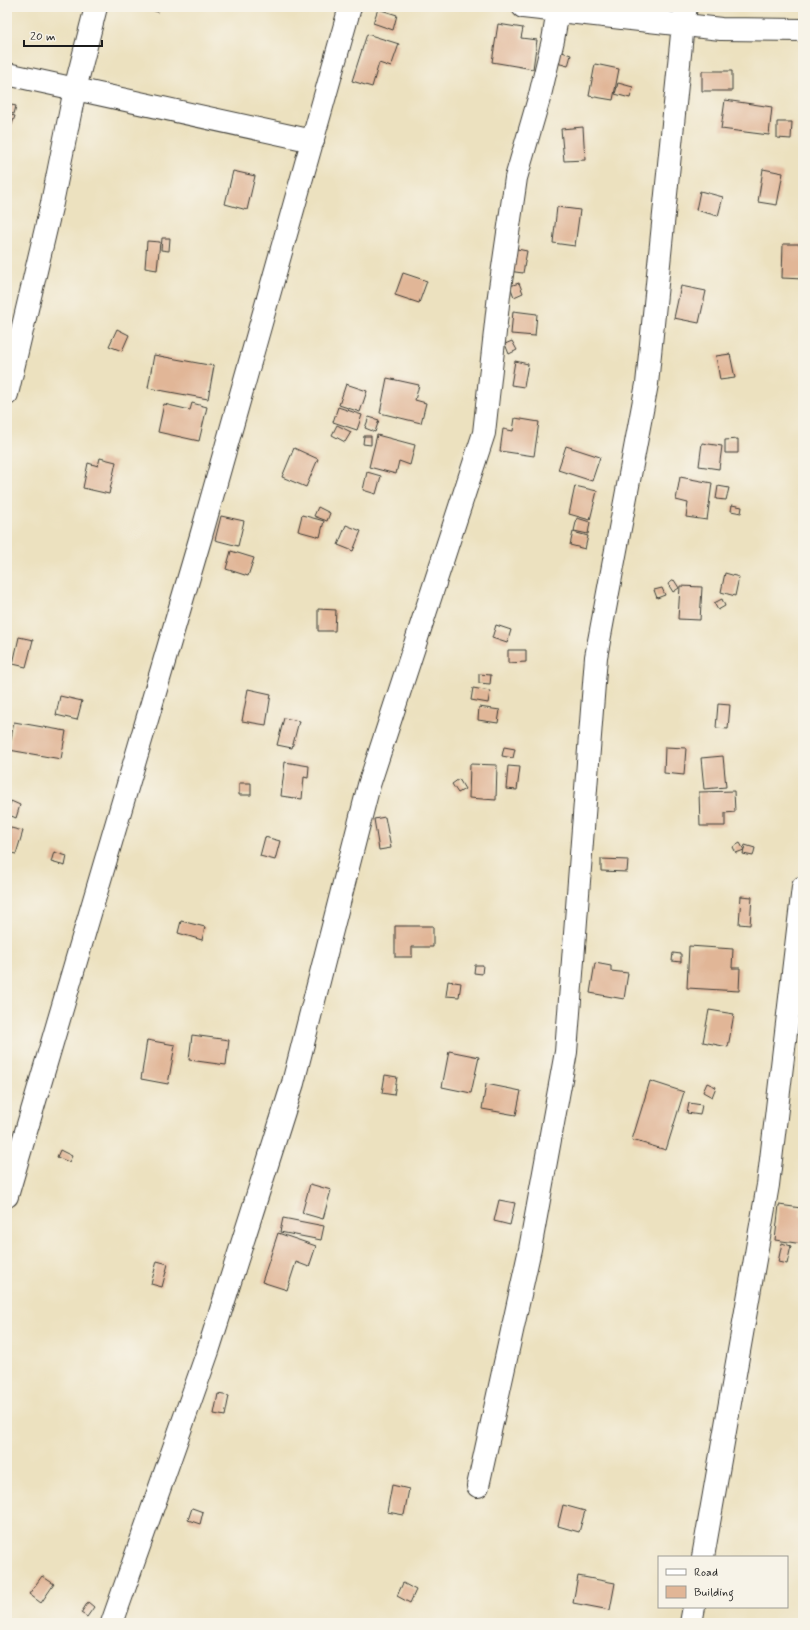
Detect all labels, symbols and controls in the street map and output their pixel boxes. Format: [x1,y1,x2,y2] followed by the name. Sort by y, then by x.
[24,22,102,48] scale bar
[30,29,56,45] text: 20 m
[658,1556,788,1608] legend
[694,1565,718,1581] text: Road
[694,1585,734,1602] text: Building

